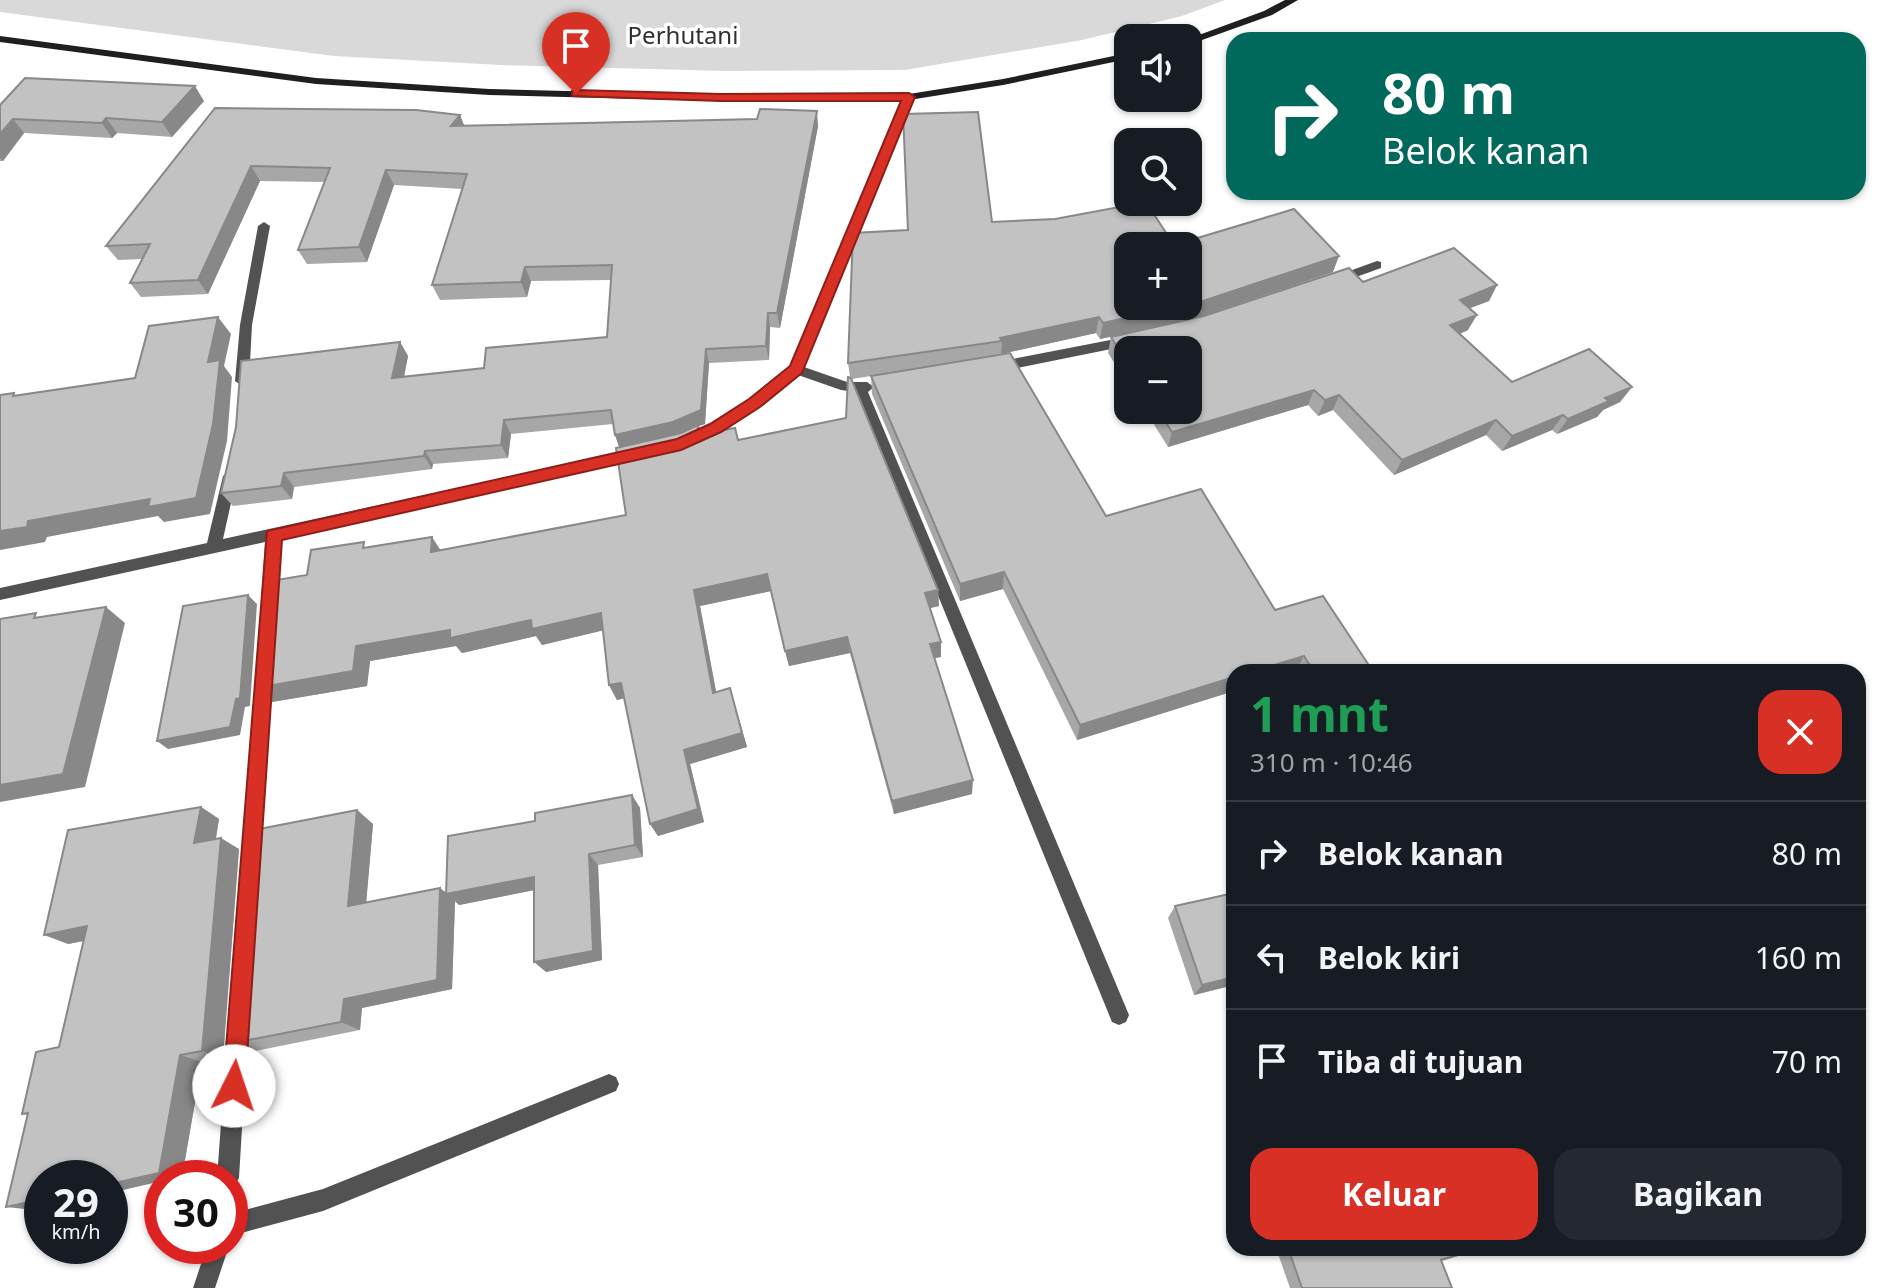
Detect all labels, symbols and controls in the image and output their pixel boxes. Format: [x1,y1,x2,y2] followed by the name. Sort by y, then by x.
[542,12,610,94] pin
[628,18,738,51] park label: Perhutani
[554,24,598,68] icon: arrive
[1114,24,1202,424] map controls
[1114,24,1202,112] button: sound
[1382,54,1515,130] text: 80 m
[1250,64,1354,168] icon: right
[1382,126,1589,175] text: Belok kanan
[1114,128,1202,216] button: search
[1114,232,1202,320] button: +
[1114,336,1202,424] button: −
[1250,681,1389,746] text: 1 mnt
[1758,690,1842,774] button: close
[1250,744,1413,780] text: 310 m · 10:46
[1250,831,1294,875] icon: right
[1318,833,1504,874] text: Belok kanan
[1772,833,1842,874] text: 80 m
[1250,935,1294,979] icon: left
[1318,937,1460,978] text: Belok kiri
[1755,937,1842,978] text: 160 m
[1250,1039,1294,1083] icon: arrive
[1318,1041,1523,1082] text: Tiba di tujuan
[1772,1041,1842,1082] text: 70 m
[192,1044,276,1128] position arrow
[1250,1148,1538,1240] button: Keluar
[1554,1148,1842,1240] button: Bagikan
[144,1160,248,1264] speed limit sign: 30
[53,1174,99,1229] text: 29
[51,1218,101,1245] text: km/h

